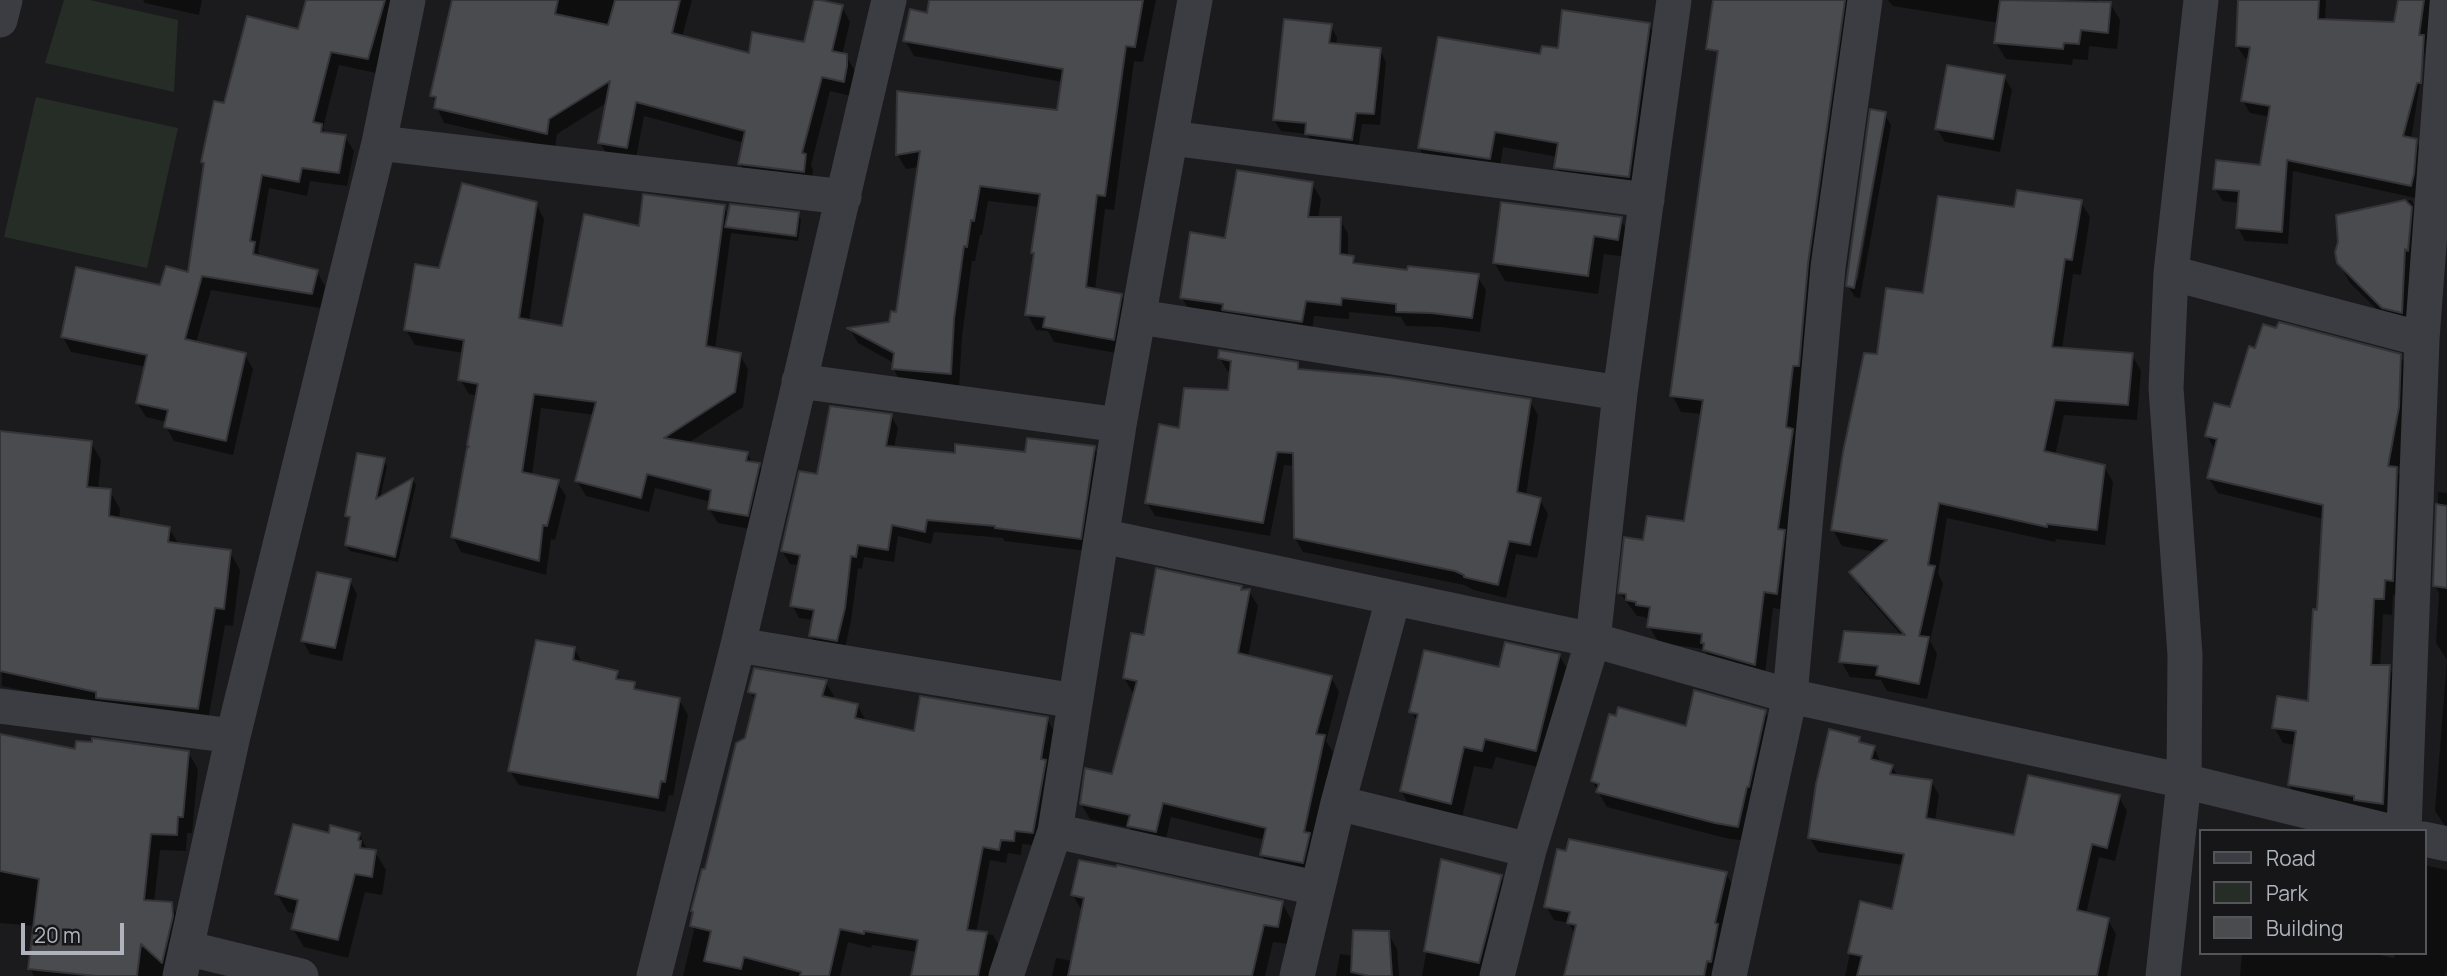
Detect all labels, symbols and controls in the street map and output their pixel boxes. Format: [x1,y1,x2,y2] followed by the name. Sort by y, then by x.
[2198,829,2426,955] legend
[2266,844,2316,872] text: Road
[2266,879,2308,907] text: Park
[24,909,128,953] scale bar
[2266,914,2343,942] text: Building
[34,921,81,949] text: 20 m

